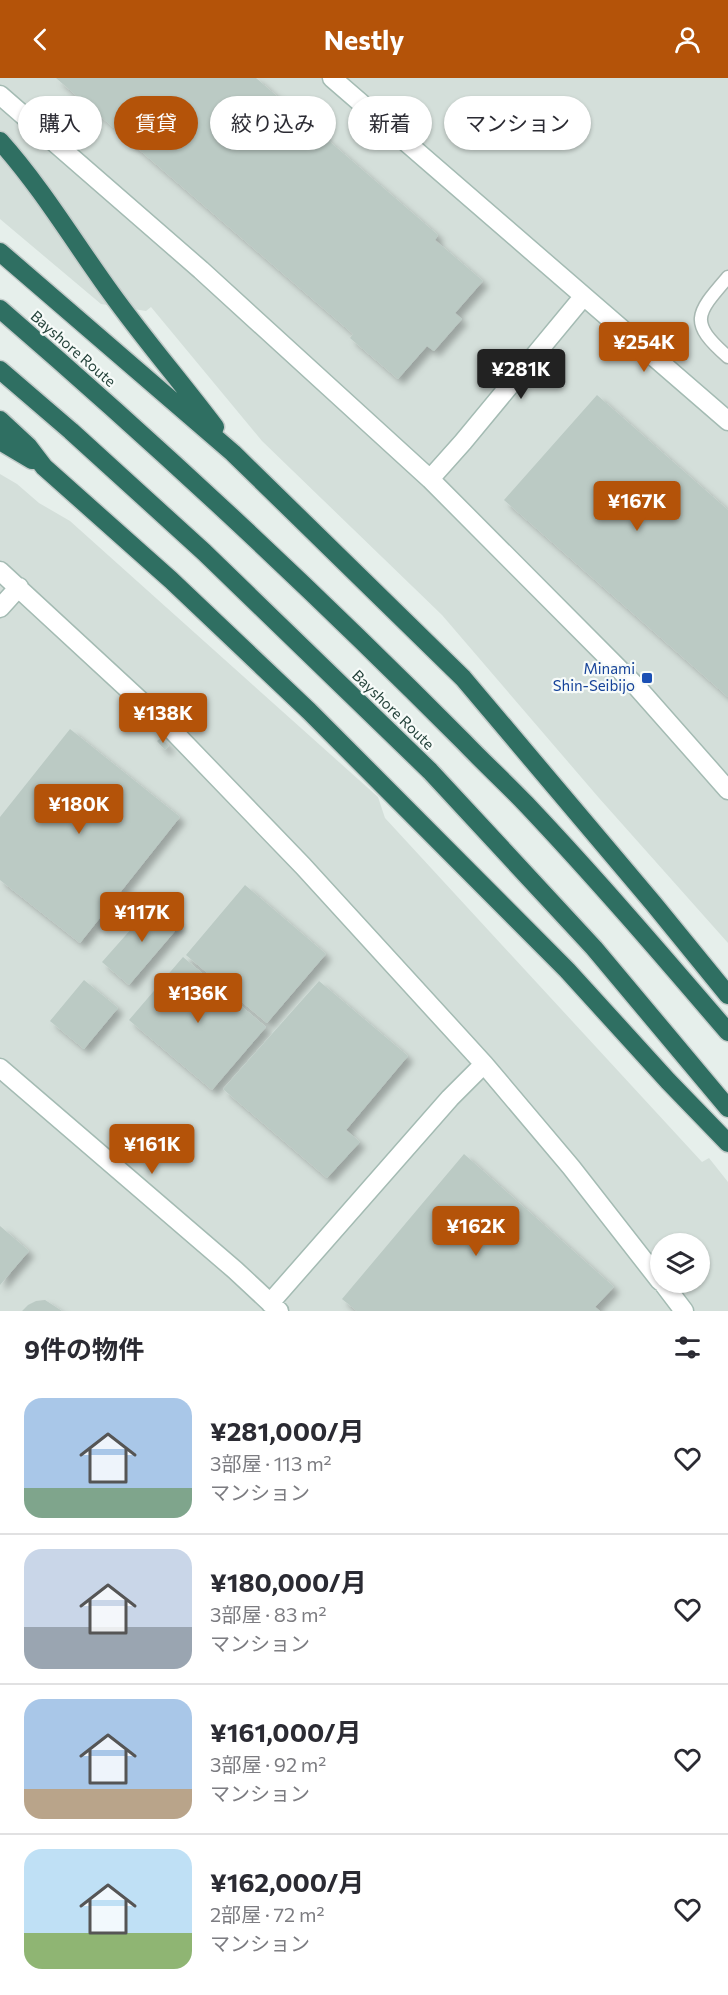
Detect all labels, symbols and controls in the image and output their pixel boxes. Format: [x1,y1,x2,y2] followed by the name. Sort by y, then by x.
[24,23,57,56] icon: back
[324,23,404,56] text: Nestly
[671,23,704,56] icon: person
[18,96,102,150] chip: 購入
[114,96,198,150] chip: 賃貸
[210,96,336,150] chip: 絞り込み
[348,96,432,150] chip: 新着
[444,96,591,150] chip: マンション
[27,306,120,390] street label: Bayshore Route
[602,322,686,373] pin: ¥254K
[613,329,675,353] text: ¥254K
[479,349,563,400] pin: ¥281K
[491,356,551,380] text: ¥281K
[595,481,679,532] pin: ¥167K
[608,488,666,512] text: ¥167K
[553,659,635,694] place label: Minami Shin-Seibijo
[349,666,438,753] street label: Bayshore Route
[640,671,654,685] marker: Minami Shin-Seibijo
[121,693,205,744] pin: ¥138K
[133,700,193,724] text: ¥138K
[37,784,121,835] pin: ¥180K
[48,791,110,815] text: ¥180K
[100,892,184,943] pin: ¥117K
[114,899,170,923] text: ¥117K
[156,973,240,1024] pin: ¥136K
[168,980,228,1004] text: ¥136K
[110,1124,194,1175] pin: ¥161K
[123,1131,181,1155] text: ¥161K
[434,1206,518,1257] pin: ¥162K
[446,1213,506,1237] text: ¥162K
[650,1233,710,1293] map controls
[650,1233,710,1293] button: layers
[671,1331,704,1364] icon: filters
[24,1333,144,1364] text: 9件の物件
[210,1415,364,1446] text: ¥281,000/月
[72,1422,144,1494] icon: home
[671,1442,704,1475] icon: heart
[210,1451,332,1475] text: 3部屋 · 113 m²
[210,1480,310,1504] text: マンション
[210,1566,367,1597] text: ¥180,000/月
[72,1573,144,1645] icon: home
[671,1593,704,1626] icon: heart
[210,1602,327,1626] text: 3部屋 · 83 m²
[210,1631,310,1655] text: マンション
[210,1716,361,1747] text: ¥161,000/月
[72,1723,144,1795] icon: home
[671,1743,704,1776] icon: heart
[210,1752,326,1776] text: 3部屋 · 92 m²
[210,1781,310,1805] text: マンション
[210,1866,364,1897] text: ¥162,000/月
[72,1873,144,1945] icon: home
[671,1893,704,1926] icon: heart
[210,1902,324,1926] text: 2部屋 · 72 m²
[210,1931,310,1955] text: マンション

